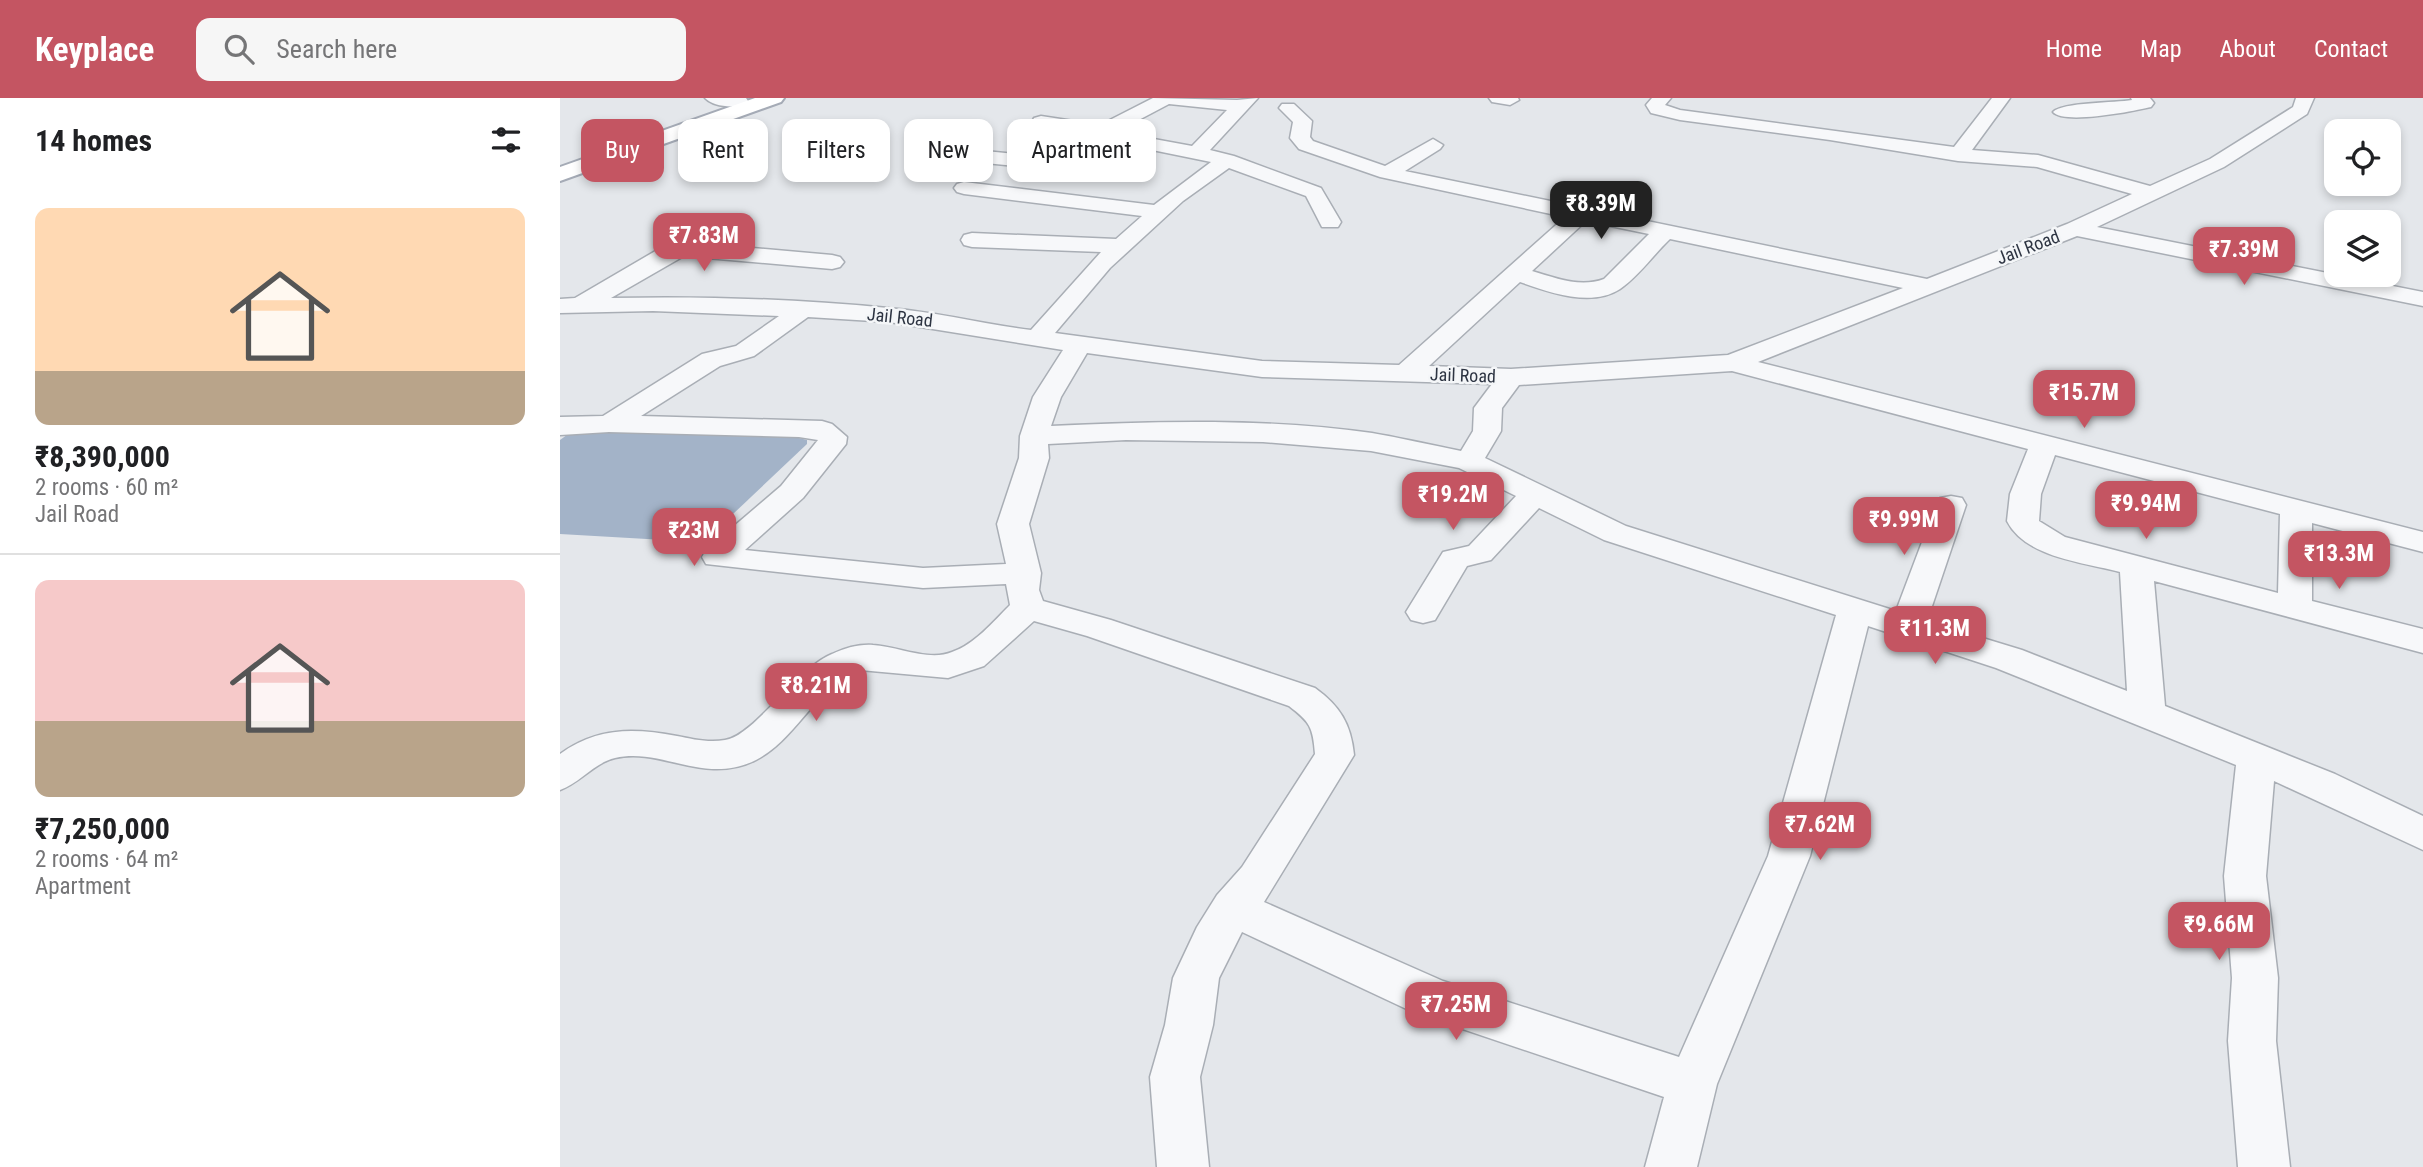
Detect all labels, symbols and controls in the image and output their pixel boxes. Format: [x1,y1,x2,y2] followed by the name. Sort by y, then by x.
[196,18,686,81] search box
[35,30,154,69] text: Keyplace
[220,30,258,68] icon: search
[276,34,397,64] text: Search here
[2046,35,2102,63] text: Home
[2140,35,2182,63] text: Map
[2220,35,2276,63] text: About
[2314,35,2388,63] text: Contact
[581,119,664,182] chip: Buy
[678,119,768,182] chip: Rent
[782,119,890,182] chip: Filters
[904,119,993,182] chip: New
[1007,119,1156,182] chip: Apartment
[2324,119,2401,287] map controls
[2324,119,2401,196] button: locate
[487,121,525,159] icon: filters
[35,123,152,158] text: 14 homes
[1544,181,1658,241] pin: ₹8.39M
[1566,190,1636,217] text: ₹8.39M
[2324,210,2401,287] button: layers
[647,214,761,273] pin: ₹7.83M
[669,222,739,249] text: ₹7.83M
[1993,225,2063,269] street label: Jail Road
[2187,228,2301,287] pin: ₹7.39M
[2209,236,2279,263] text: ₹7.39M
[217,253,343,379] icon: home
[866,303,934,331] street label: Jail Road
[1430,363,1496,387] street label: Jail Road
[2027,370,2141,430] pin: ₹15.7M
[2049,379,2119,406] text: ₹15.7M
[35,439,170,474] text: ₹8,390,000
[1396,472,1510,532] pin: ₹19.2M
[35,474,178,501] text: 2 rooms · 60 m²
[1418,481,1488,508] text: ₹19.2M
[2089,482,2203,541] pin: ₹9.94M
[2111,490,2181,517] text: ₹9.94M
[1847,498,1961,557] pin: ₹9.99M
[35,501,119,528] text: Jail Road
[1869,506,1939,533] text: ₹9.99M
[653,508,735,568] pin: ₹23M
[668,517,720,544] text: ₹23M
[2282,532,2396,591] pin: ₹13.3M
[2304,540,2374,567] text: ₹13.3M
[1878,606,1992,666] pin: ₹11.3M
[1900,615,1970,642] text: ₹11.3M
[217,625,343,751] icon: home
[759,664,873,723] pin: ₹8.21M
[781,672,851,699] text: ₹8.21M
[1763,802,1877,862] pin: ₹7.62M
[35,811,170,846] text: ₹7,250,000
[1785,811,1855,838] text: ₹7.62M
[35,846,178,873] text: 2 rooms · 64 m²
[35,873,131,900] text: Apartment
[2162,902,2276,962] pin: ₹9.66M
[2184,911,2254,938] text: ₹9.66M
[1399,982,1513,1042] pin: ₹7.25M
[1421,991,1491,1018] text: ₹7.25M

